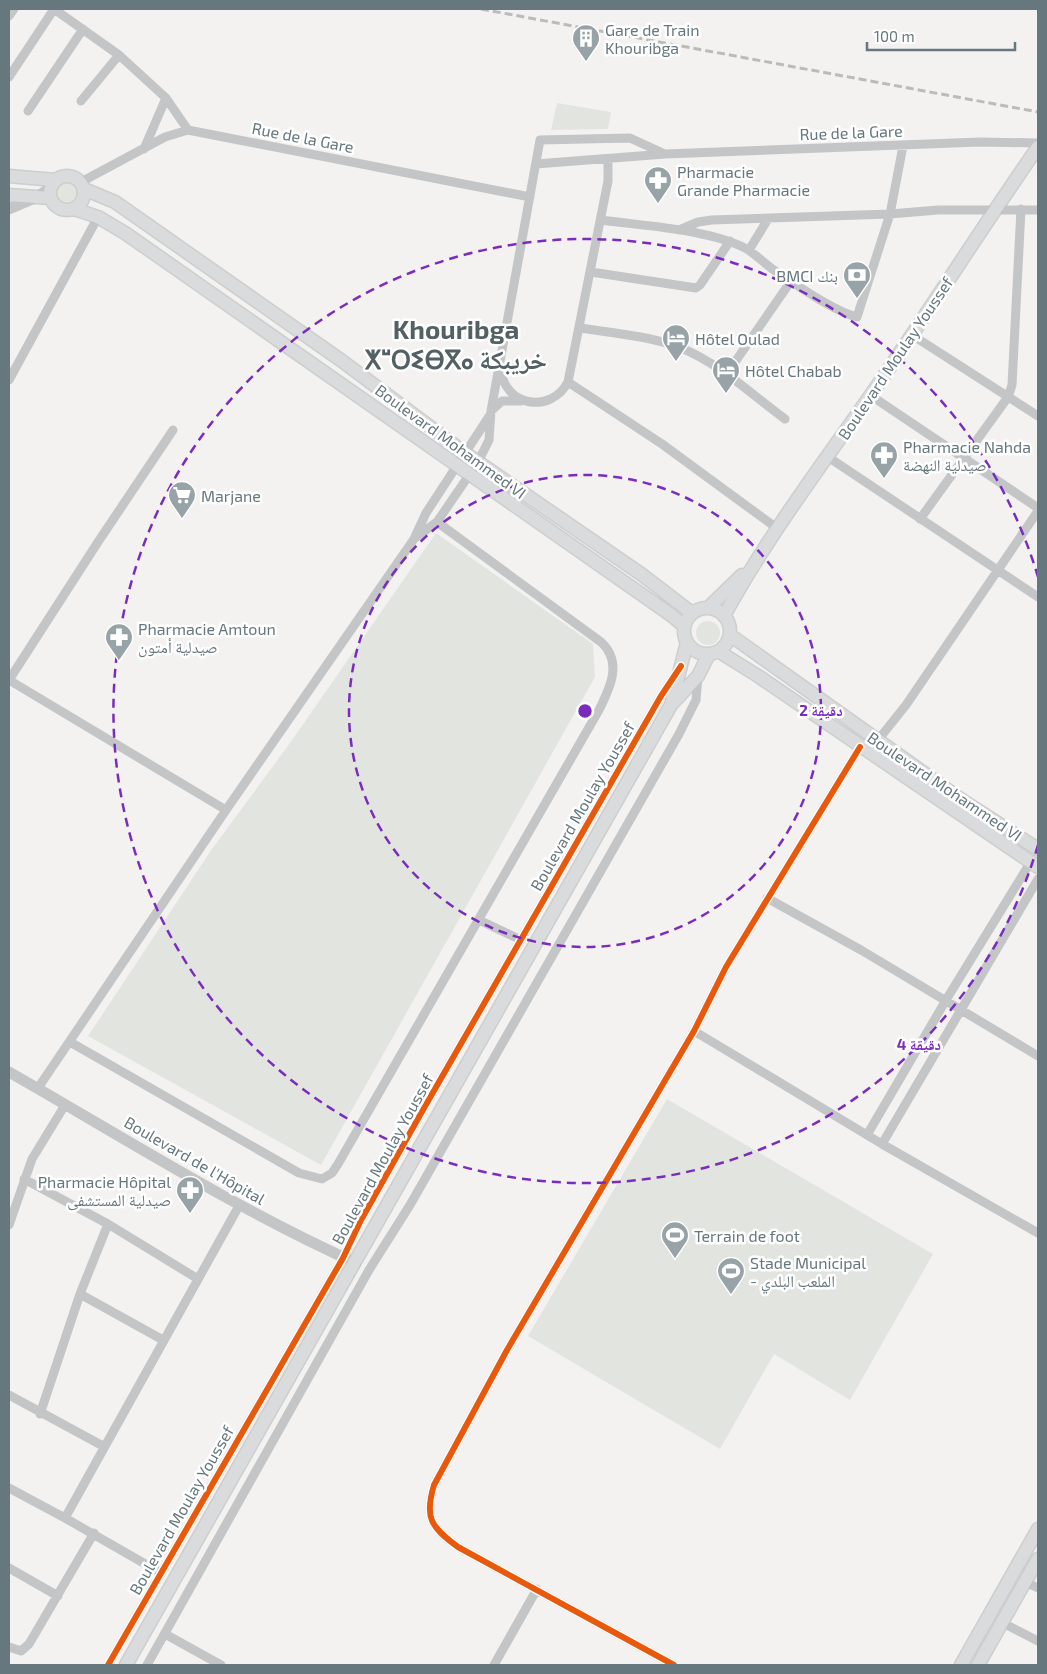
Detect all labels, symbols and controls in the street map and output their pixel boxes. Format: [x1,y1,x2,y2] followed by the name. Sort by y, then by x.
[605,20,699,57] place label: Gare de Train Khouribga
[867,20,1014,52] scale bar
[571,23,601,62] building icon: Gare de Train Khouribga
[874,27,915,45] text: 100 m
[251,118,355,156] street label: Rue de la Gare
[799,121,903,143] street label: Rue de la Gare
[677,162,810,199] place label: Pharmacie Grande Pharmacie
[643,165,673,204] pharmacy icon: Pharmacie Grande Pharmacie
[842,260,872,299] bank icon: BMCI بنك
[776,266,838,285] place label: BMCI بنك
[833,272,957,443] street label: Boulevard Moulay Youssef
[365,313,547,374] district label: Khouribga ⵅⵯⵔⵉⴱⴳⴰ خريبكة
[661,323,691,362] hotel icon: Hôtel Oulad
[695,329,780,348] place label: Hôtel Oulad
[711,355,741,394] hotel icon: Hôtel Chabab
[745,361,842,380] place label: Hôtel Chabab
[372,380,530,502] street label: Boulevard Mohammed VI
[903,437,1031,475] place label: Pharmacie Nahda صيدلية النهضة
[869,440,899,479] pharmacy icon: Pharmacie Nahda صيدلية النهضة
[167,480,197,519] supermarket icon: Marjane
[201,486,261,506] place label: Marjane
[138,619,276,658] place label: Pharmacie Amtoun صيدلية أمتون
[104,622,134,661] pharmacy icon: Pharmacie Amtoun صيدلية أمتون
[799,701,843,719] text: 2 دقيقة
[576,702,594,720] centre of rings
[526,717,639,894] street label: Boulevard Moulay Youssef
[864,727,1026,845] street label: Boulevard Mohammed VI
[897,1035,941,1053] text: 4 دقيقة
[327,1070,437,1247] street label: Boulevard Moulay Youssef
[121,1112,269,1208] street label: Boulevard de l'Hôpital
[38,1172,171,1211] place label: Pharmacie Hôpital صيدلية المستشفى
[175,1175,205,1214] pharmacy icon: Pharmacie Hôpital صيدلية المستشفى
[660,1220,690,1259] sports icon: Terrain de foot
[694,1226,800,1245] place label: Terrain de foot
[750,1253,866,1294] place label: Stade Municipal - الملعب البلدي
[716,1256,746,1295] sports icon: Stade Municipal - الملعب البلدي
[125,1421,238,1598] street label: Boulevard Moulay Youssef

